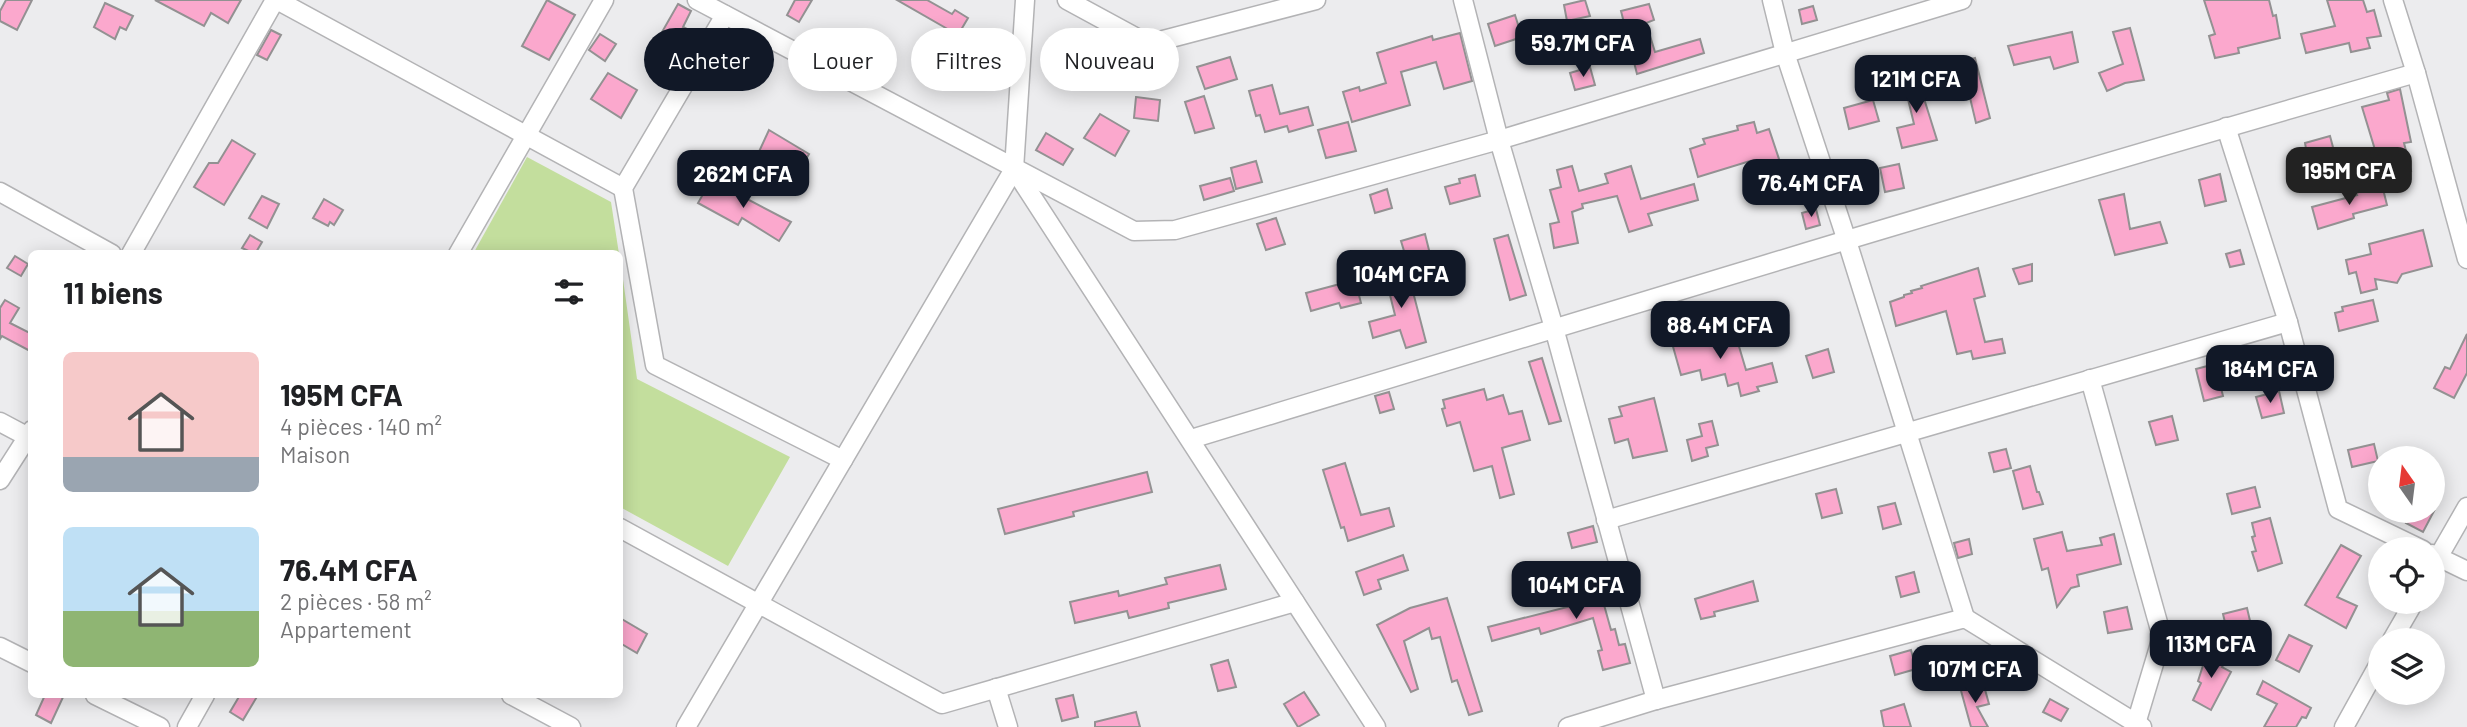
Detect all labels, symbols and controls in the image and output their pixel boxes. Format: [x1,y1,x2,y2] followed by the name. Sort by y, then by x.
[1503,20,1663,79] pin: 59.7M CFA
[644,28,774,91] chip: Acheter
[788,28,897,91] chip: Louer
[911,28,1026,91] chip: Filtres
[1040,28,1179,91] chip: Nouveau
[1531,28,1635,56] text: 59.7M CFA
[1844,55,1988,115] pin: 121M CFA
[1871,64,1961,92] text: 121M CFA
[2277,148,2421,207] pin: 195M CFA
[671,150,815,210] pin: 262M CFA
[2302,156,2396,184] text: 195M CFA
[693,159,793,187] text: 262M CFA
[1731,160,1891,219] pin: 76.4M CFA
[1758,168,1864,196] text: 76.4M CFA
[1329,250,1473,310] pin: 104M CFA
[1353,259,1449,287] text: 104M CFA
[550,273,588,311] icon: filters
[63,274,163,310] text: 11 biens
[1640,302,1800,361] pin: 88.4M CFA
[1667,310,1773,338] text: 88.4M CFA
[2198,346,2342,405] pin: 184M CFA
[2222,354,2318,382] text: 184M CFA
[280,376,403,412] text: 195M CFA
[119,380,203,464] icon: home
[280,412,442,440] text: 4 pièces · 140 m²
[280,440,350,468] text: Maison
[2368,446,2445,523] north arrow
[2368,446,2445,705] map controls
[2368,537,2445,614] button: locate
[280,551,418,587] text: 76.4M CFA
[119,555,203,639] icon: home
[1504,562,1648,621] pin: 104M CFA
[1528,570,1624,598] text: 104M CFA
[280,587,432,615] text: 2 pièces · 58 m²
[280,615,412,643] text: Appartement
[2139,620,2283,680] pin: 113M CFA
[2368,628,2445,705] button: layers
[2166,629,2256,657] text: 113M CFA
[1903,646,2047,705] pin: 107M CFA
[1928,654,2022,682] text: 107M CFA

